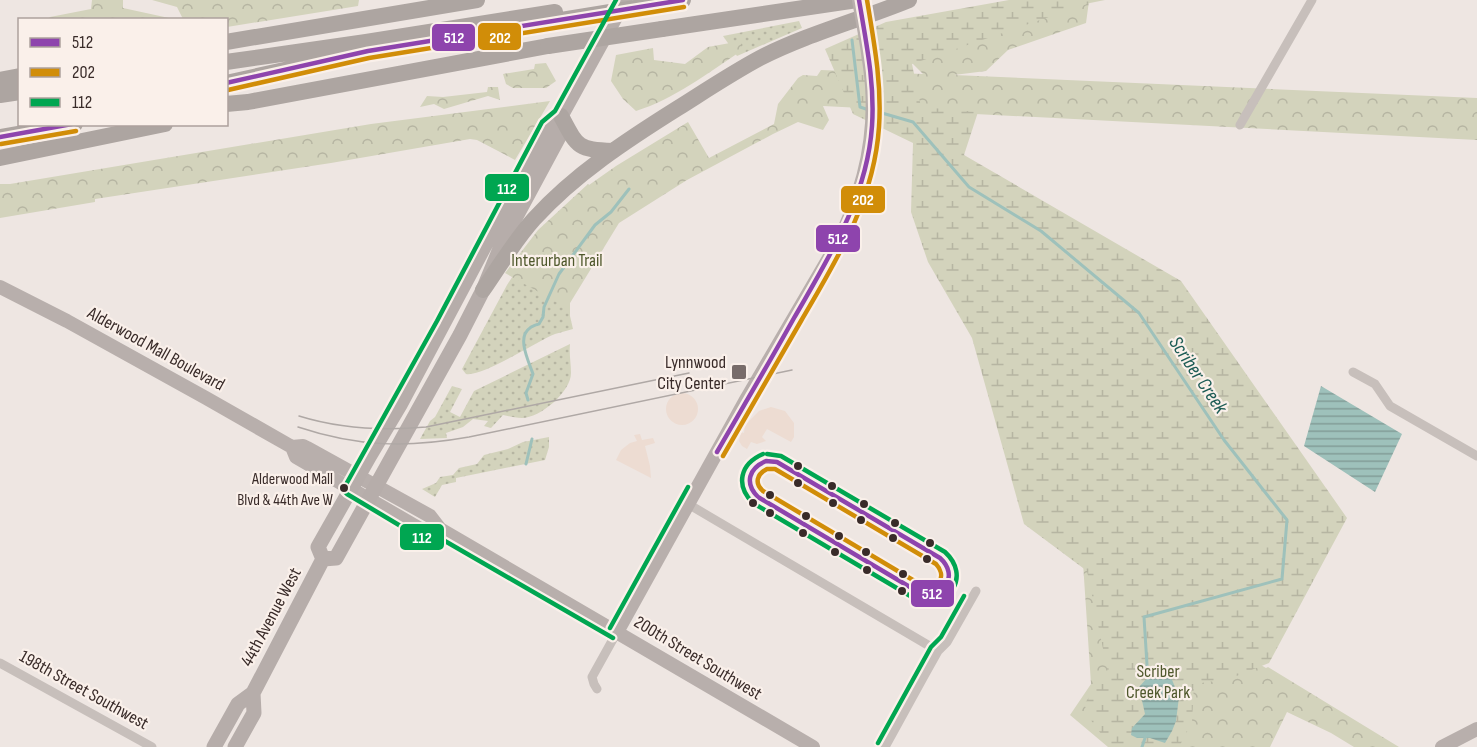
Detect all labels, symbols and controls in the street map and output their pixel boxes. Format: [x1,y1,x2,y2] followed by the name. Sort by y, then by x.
[18,18,228,126] legend
[477,22,522,51] line badge: 202
[431,23,476,52] line badge: 512
[444,29,464,48] text: 512
[489,29,511,48] text: 202
[72,32,93,53] text: 512
[72,62,95,83] text: 202
[72,92,92,113] text: 112
[484,173,530,202] line badge: 112
[497,180,517,199] text: 112
[840,185,886,214] line badge: 202
[852,191,874,210] text: 202
[815,224,861,253] line badge: 512
[828,230,848,249] text: 512
[511,250,603,271] park label: Interurban Trail
[83,302,228,395] street label: Alderwood Mall Boulevard
[1163,332,1233,419] water label: Scriber Creek
[657,352,726,394] place label: Lynnwood City Center
[730,363,748,381] marker: Lynnwood City Center
[792,460,804,472] unlabelled marker
[237,470,334,510] place label: Alderwood Mall Blvd & 44th Ave W
[792,477,804,489] unlabelled marker
[826,480,838,492] unlabelled marker
[338,482,350,494] marker: Alderwood Mall Blvd & 44th Ave W
[764,489,776,501] unlabelled marker
[747,497,759,509] unlabelled marker
[827,497,839,509] unlabelled marker
[858,498,870,510] unlabelled marker
[764,507,776,519] unlabelled marker
[800,510,812,522] unlabelled marker
[855,514,867,526] unlabelled marker
[889,517,901,529] unlabelled marker
[399,523,445,551] line badge: 112
[797,527,809,539] unlabelled marker
[412,529,432,548] text: 112
[833,530,845,542] unlabelled marker
[887,532,899,544] unlabelled marker
[924,537,936,549] unlabelled marker
[829,546,841,558] unlabelled marker
[860,546,872,558] unlabelled marker
[921,553,933,565] unlabelled marker
[236,564,306,670] street label: 44th Avenue West
[861,564,873,576] unlabelled marker
[897,568,909,580] unlabelled marker
[910,579,955,608] line badge: 512
[896,585,908,597] unlabelled marker
[922,585,942,604] text: 512
[630,612,766,705] street label: 200th Street Southwest
[16,646,153,734] street label: 198th Street Southwest
[1126,661,1190,703] park label: Scriber Creek Park

